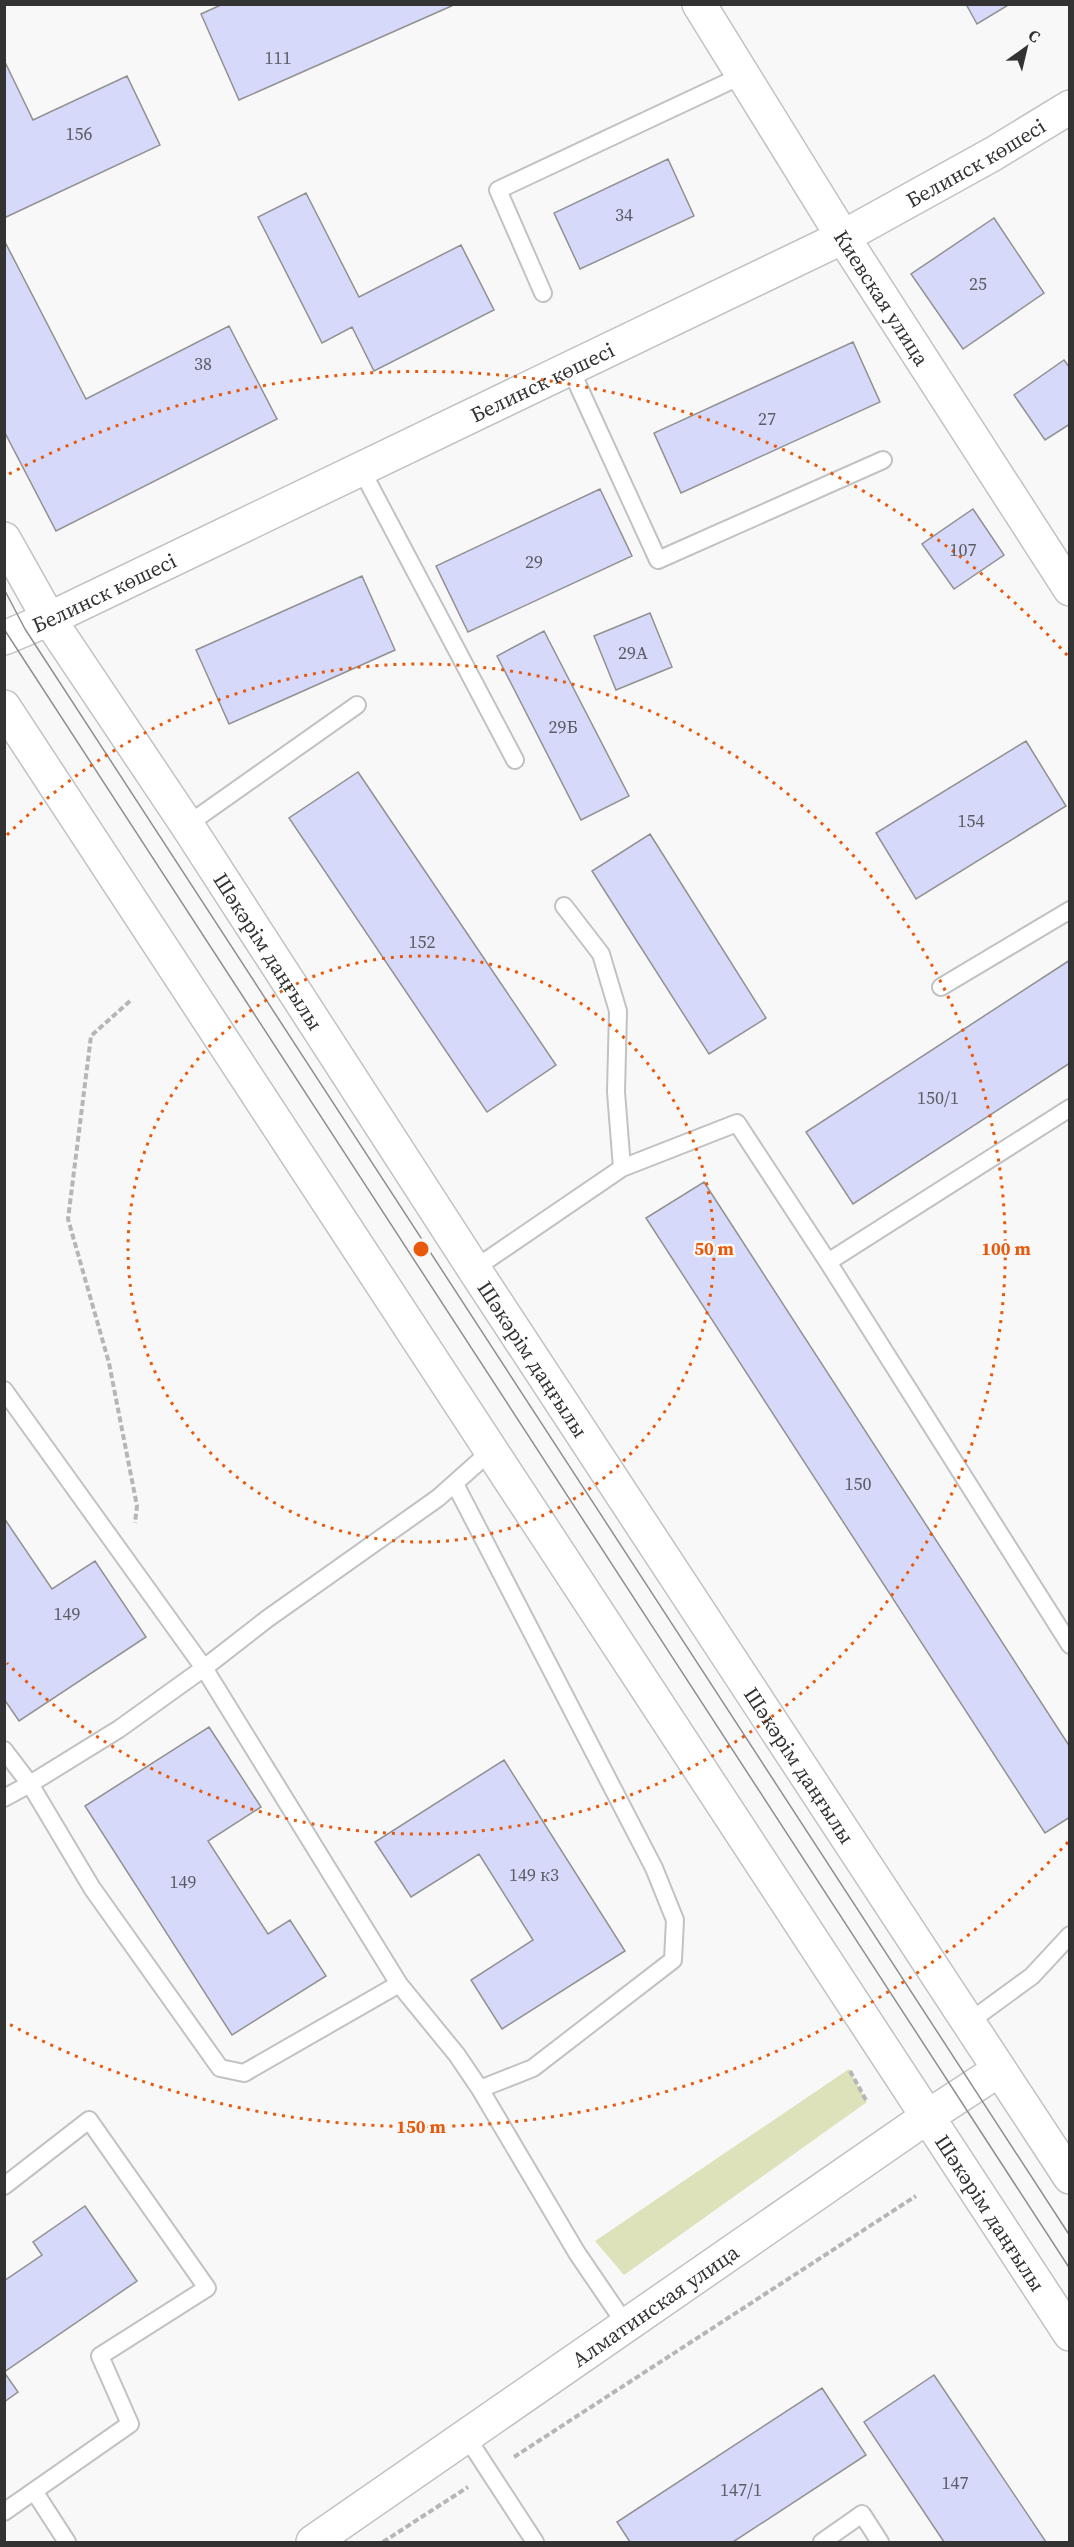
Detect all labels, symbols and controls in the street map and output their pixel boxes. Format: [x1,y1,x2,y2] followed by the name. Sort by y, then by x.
[996,18,1056,78] north arrow
[1024,24,1045,47] text: С
[265,45,292,70] house number: 111
[901,111,1051,214] street label: Белинск көшесі
[66,121,93,146] house number: 156
[615,202,633,227] house number: 34
[828,224,937,371] street label: Киевская улица
[969,271,987,296] house number: 25
[465,335,619,429] street label: Белинск көшесі
[194,351,212,376] house number: 38
[758,406,776,431] house number: 27
[950,537,977,562] house number: 107
[28,545,181,639] street label: Белинск көшесі
[525,549,543,574] house number: 29
[618,640,648,665] house number: 29А
[548,714,578,739] house number: 29Б
[958,808,985,833] house number: 154
[207,867,330,1035] street label: Шәкәрім даңғылы
[409,929,436,954] house number: 152
[917,1085,959,1110] house number: 150/1
[694,1236,734,1261] text: 50 m
[981,1236,1031,1261] text: 100 m
[411,1239,431,1259] centre of rings
[471,1275,595,1443] street label: Шәкәрім даңғылы
[845,1471,872,1496] house number: 150
[54,1601,81,1626] house number: 149
[738,1681,862,1849] street label: Шәкәрім даңғылы
[509,1862,559,1887] house number: 149 к3
[170,1869,197,1894] house number: 149
[396,2114,446,2139] text: 150 m
[928,2129,1052,2297] street label: Шәкәрім даңғылы
[566,2237,745,2373] street label: Алматинская улица
[942,2470,969,2495] house number: 147
[720,2477,762,2502] house number: 147/1

